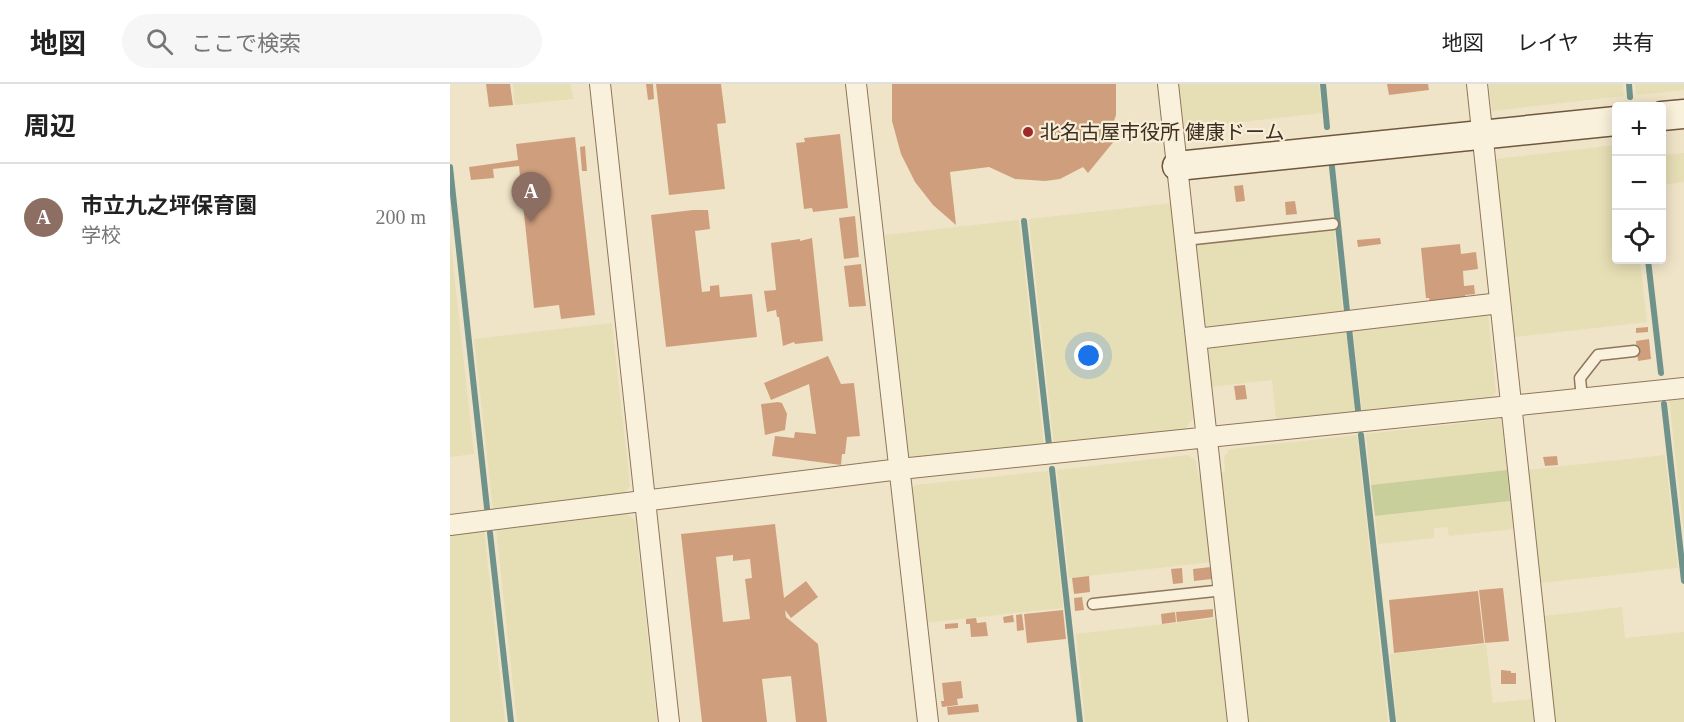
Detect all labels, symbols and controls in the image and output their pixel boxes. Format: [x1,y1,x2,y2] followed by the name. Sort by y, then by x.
[122,14,542,68] search box
[143,25,176,58] icon: search
[30,28,86,59] text: 地図
[191,31,301,56] text: ここで検索
[1442,31,1484,55] text: 地図
[1517,31,1579,55] text: レイヤ
[1612,31,1654,55] text: 共有
[1612,102,1666,264] map controls
[1612,102,1666,156] button: +
[24,112,76,141] text: 周辺
[1040,121,1284,143] place label: 北名古屋市役所 健康ドーム
[1021,125,1035,139] marker: 北名古屋市役所 健康ドーム
[1612,156,1666,210] button: −
[512,172,550,222] pin: A
[81,193,257,218] text: 市立九之坪保育園
[36,206,51,228] text: A
[375,206,426,228] text: 200 m
[1612,210,1666,264] button: locate
[81,224,121,246] text: 学校
[1074,341,1103,370] your location

